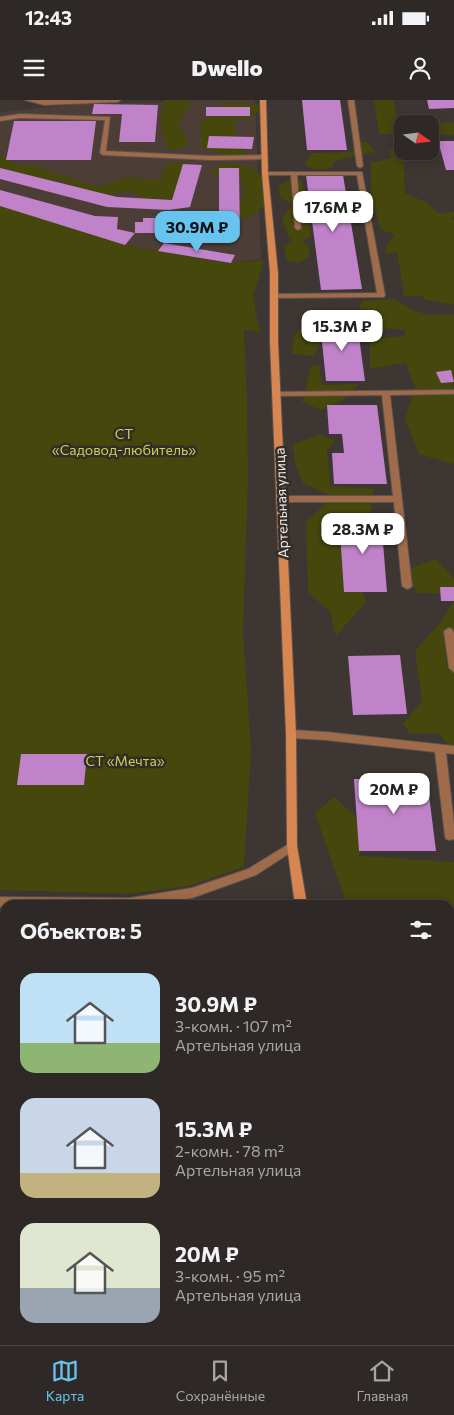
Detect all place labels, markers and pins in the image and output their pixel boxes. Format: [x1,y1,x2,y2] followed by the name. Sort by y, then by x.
[287,190,379,233] pin: 17.6M ₽
[151,210,243,253] pin: 30.9M ₽
[296,310,388,352] pin: 15.3M ₽
[317,512,409,555] pin: 28.3M ₽
[359,772,429,815] pin: 20M ₽

